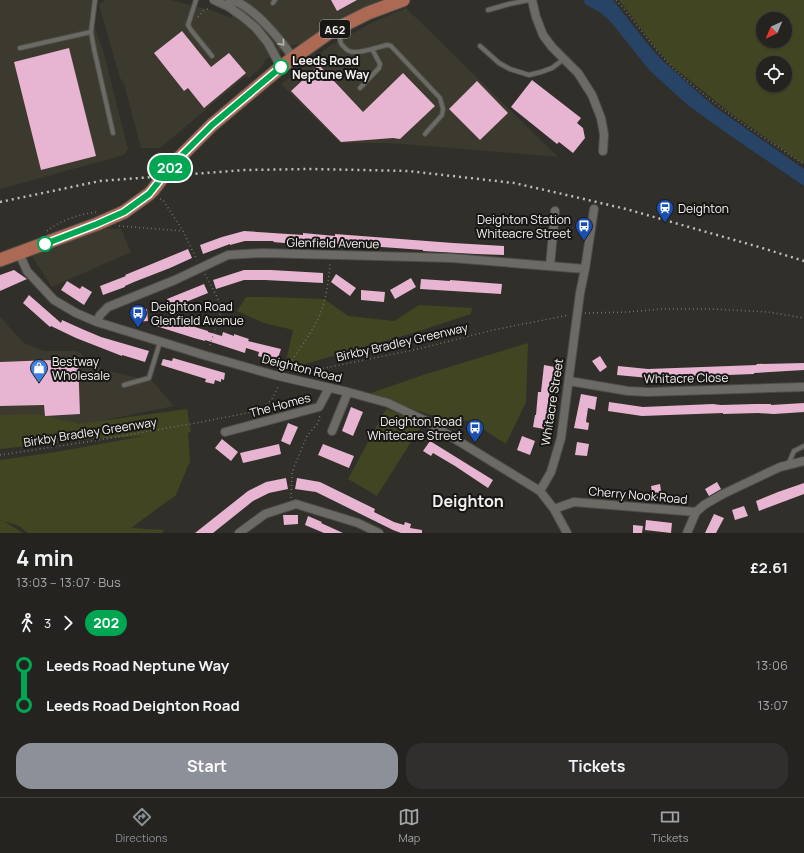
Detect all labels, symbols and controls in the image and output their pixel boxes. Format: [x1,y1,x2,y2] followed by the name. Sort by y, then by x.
[756,12,792,48] north arrow
[756,12,792,92] map controls
[320,20,350,38] road number: A62
[277,38,285,46] one-way arrow
[292,52,370,83] place label: Leeds Road Neptune Way
[756,56,792,92] button: locate
[273,59,289,75] marker: Leeds Road Neptune Way
[147,155,193,181] line badge: 202
[157,158,183,177] text: 202
[655,198,675,223] station icon: Deighton
[678,200,729,217] place label: Deighton
[476,211,571,242] place label: Deighton Station Whiteacre Street
[574,216,594,241] bus stop icon: Deighton Station Whiteacre Street
[286,234,380,252] street label: Glenfield Avenue
[37,236,53,252] unlabelled marker
[151,298,244,329] place label: Deighton Road Glenfield Avenue
[128,303,148,328] bus stop icon: Deighton Road Glenfield Avenue
[334,318,470,365] street label: Birkby Bradley Greenway
[260,350,344,386] street label: Deighton Road
[52,353,110,384] place label: Bestway Wholesale
[537,357,567,447] street label: Whitacre Street
[29,358,49,383] shop icon: Bestway Wholesale
[644,369,728,387] street label: Whitacre Close
[248,389,312,421] street label: The Homes
[22,413,159,451] street label: Birkby Bradley Greenway
[367,413,462,444] place label: Deighton Road Whitecare Street
[465,418,485,443] bus stop icon: Deighton Road Whitecare Street
[588,482,688,508] street label: Cherry Nook Road
[432,490,504,512] district label: Deighton
[16,543,74,573] text: 4 min
[750,557,788,578] text: £2.61
[16,573,121,591] text: 13:03 – 13:07 · Bus
[16,612,38,634] icon: walk
[57,612,79,634] icon: forward
[93,613,119,632] text: 202
[44,614,51,632] text: 3
[46,655,229,676] text: Leeds Road Neptune Way
[756,656,788,674] text: 13:06
[46,695,240,716] text: Leeds Road Deighton Road
[757,696,788,714] text: 13:07
[16,743,398,789] button: Start
[406,743,788,789] button: Tickets
[115,806,168,845] tab: Directions
[398,806,420,845] tab: Map
[651,806,689,845] tab: Tickets

